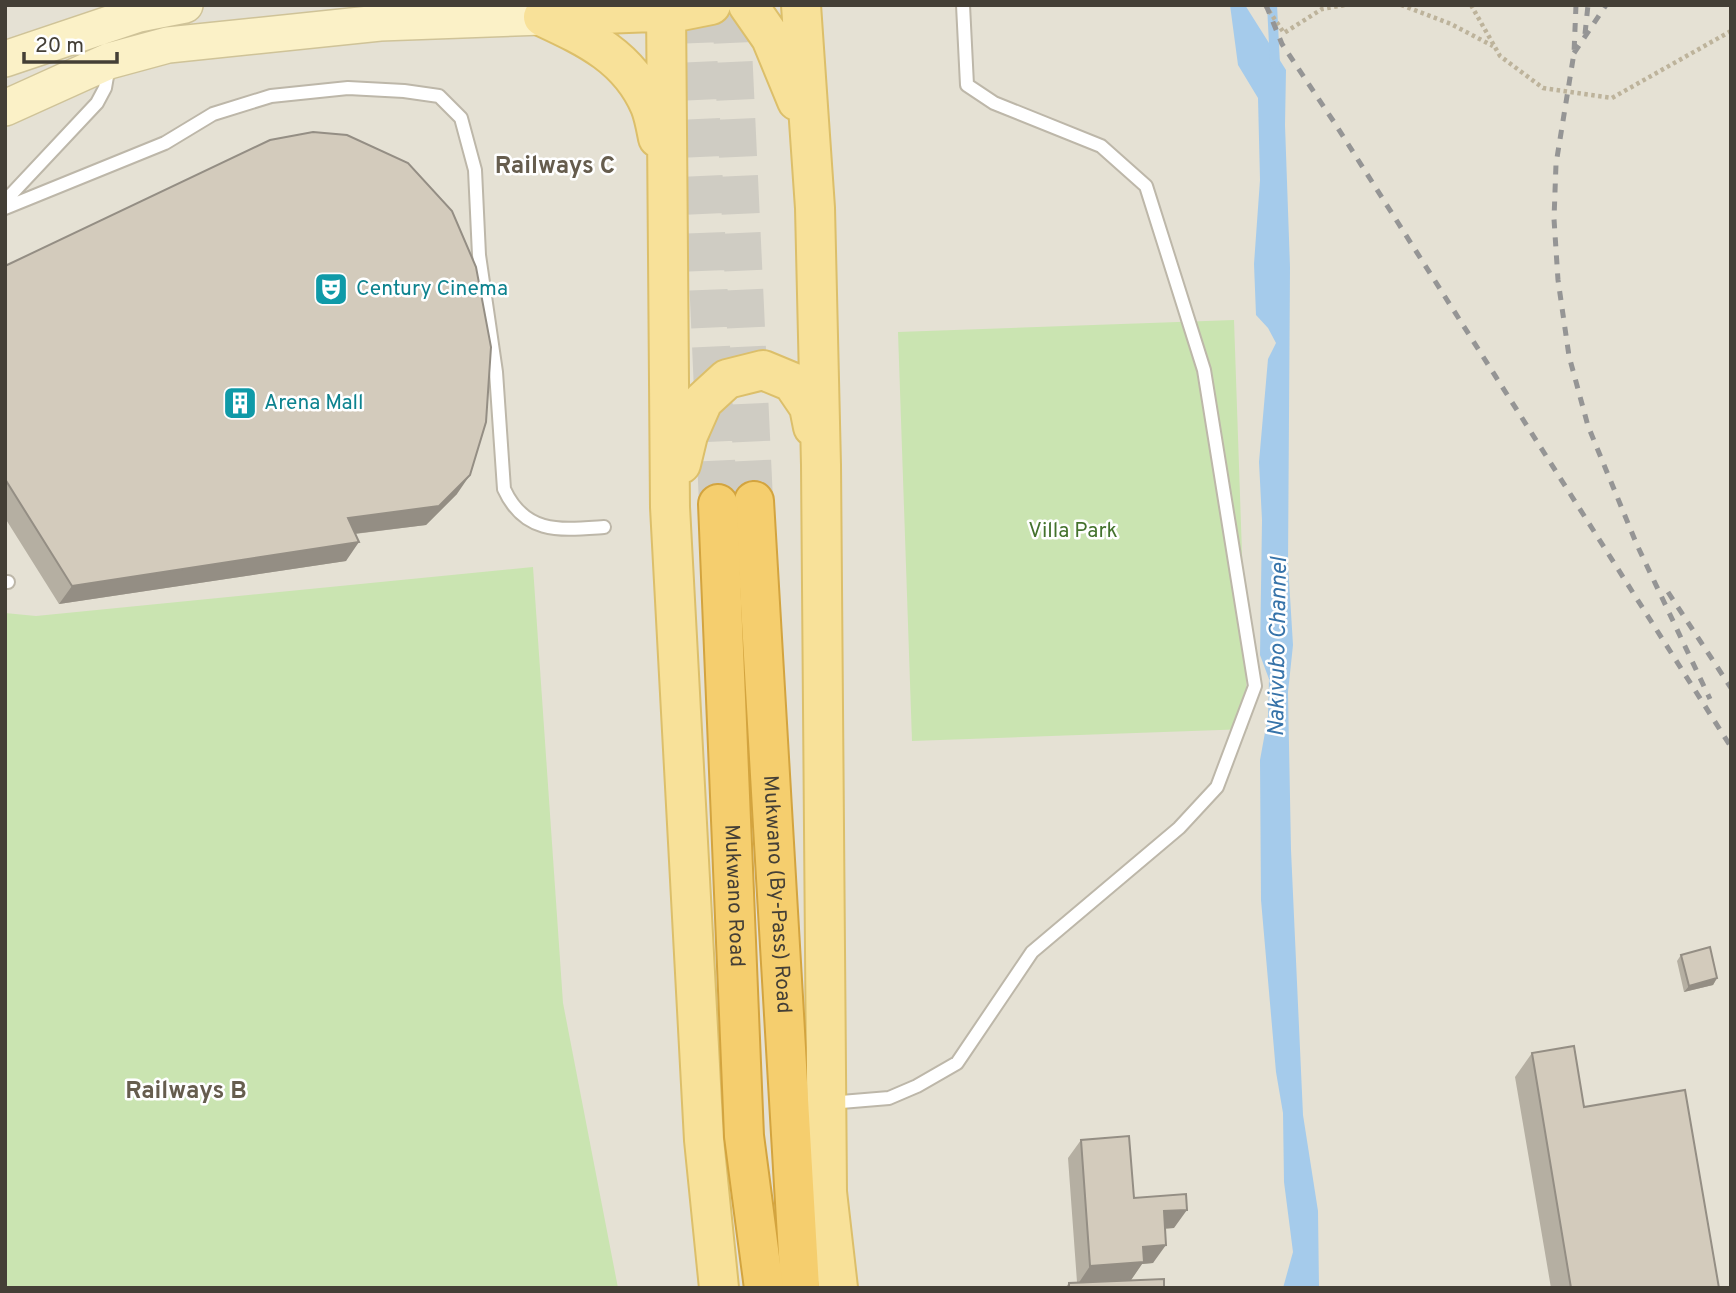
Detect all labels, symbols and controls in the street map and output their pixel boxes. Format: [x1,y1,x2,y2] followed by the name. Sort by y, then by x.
[24,21,117,65] scale bar
[35,33,84,60] text: 20 m
[495,152,615,182] district label: Railways C
[312,270,350,308] theatre icon: Century Cinema
[356,276,508,303] place label: Century Cinema
[221,384,259,422] building icon: Arena Mall
[264,390,364,417] place label: Arena Mall
[1028,518,1118,545] park label: Villa Park
[1263,556,1295,737] water label: Nakivubo Channel
[757,774,797,1014] street label: Mukwano (By-Pass) Road
[718,824,751,968] street label: Mukwano Road
[125,1077,247,1107] district label: Railways B

